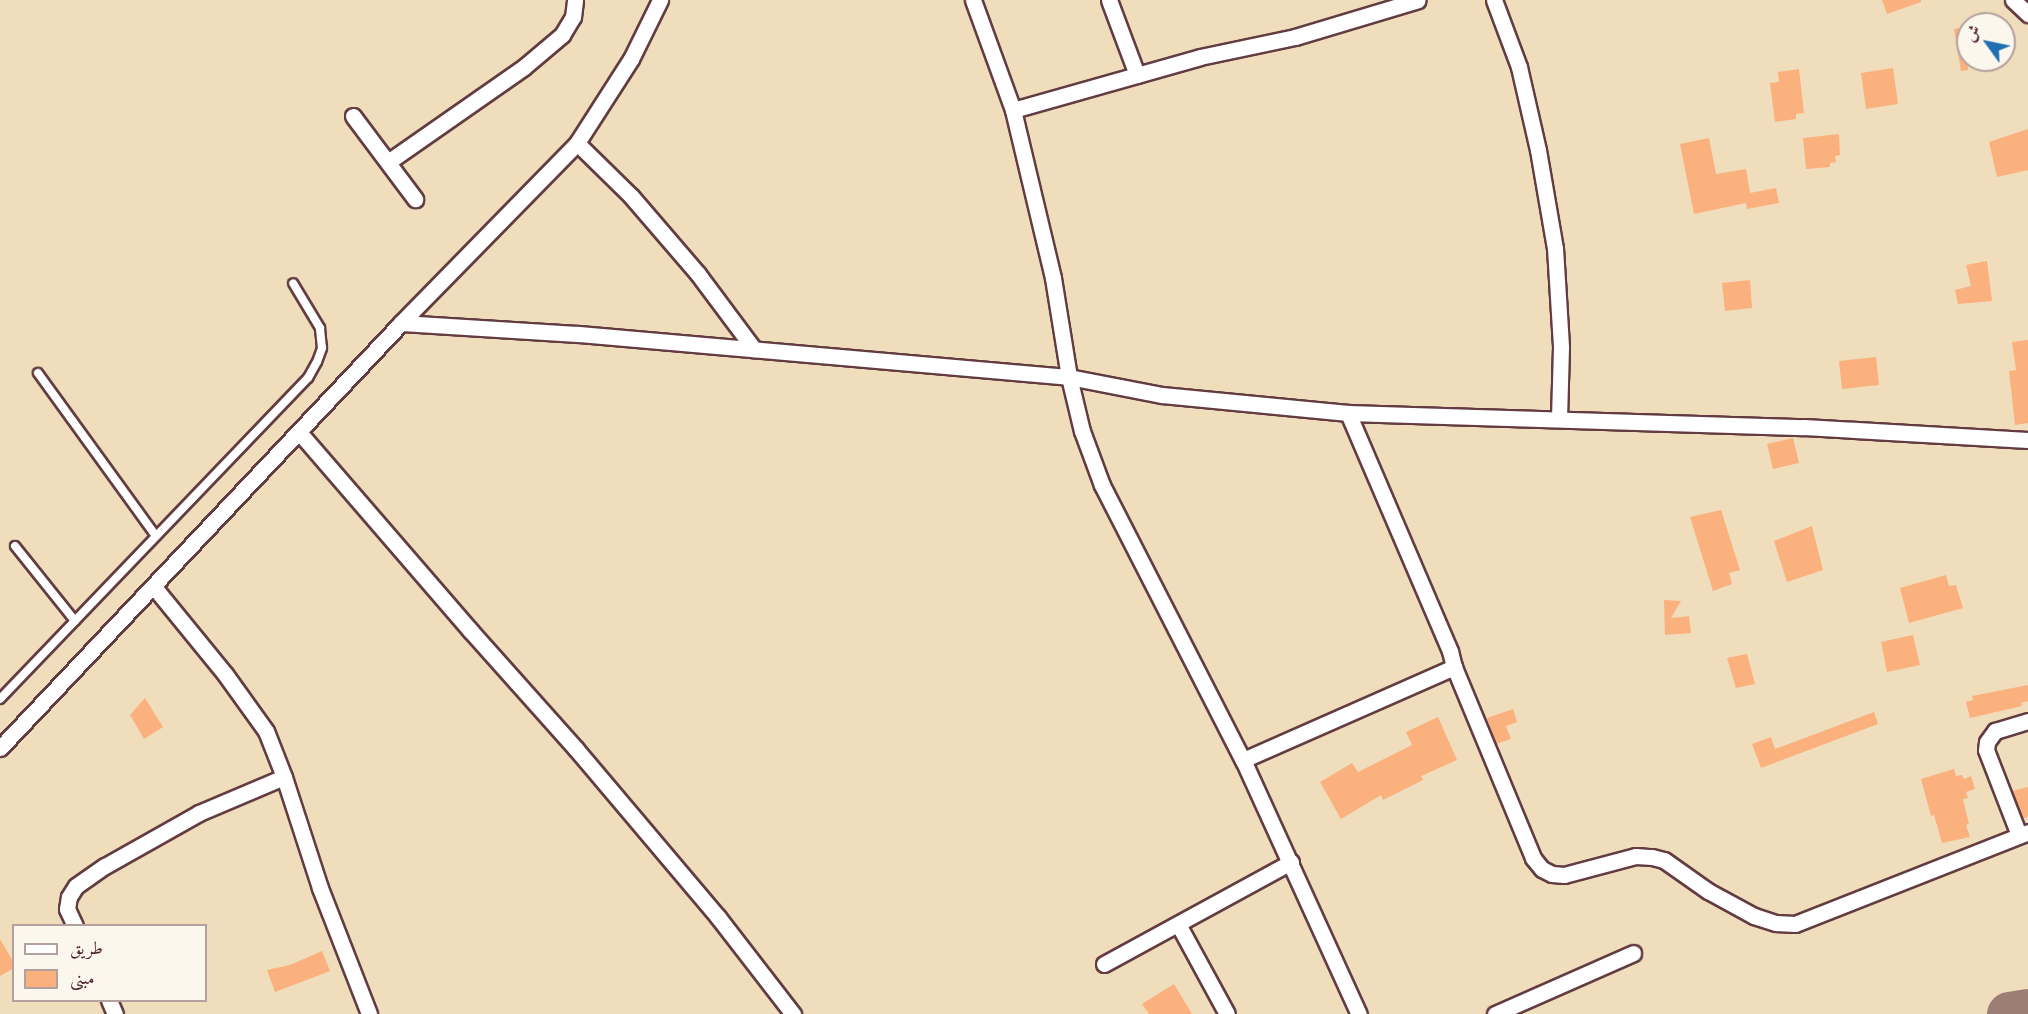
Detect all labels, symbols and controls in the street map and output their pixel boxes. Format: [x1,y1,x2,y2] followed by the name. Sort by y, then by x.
[1956,12,2016,72] north arrow
[1959,21,1986,46] text: ش
[12,924,207,1002] legend
[70,936,103,960] text: طريق
[70,966,95,990] text: مبنى

